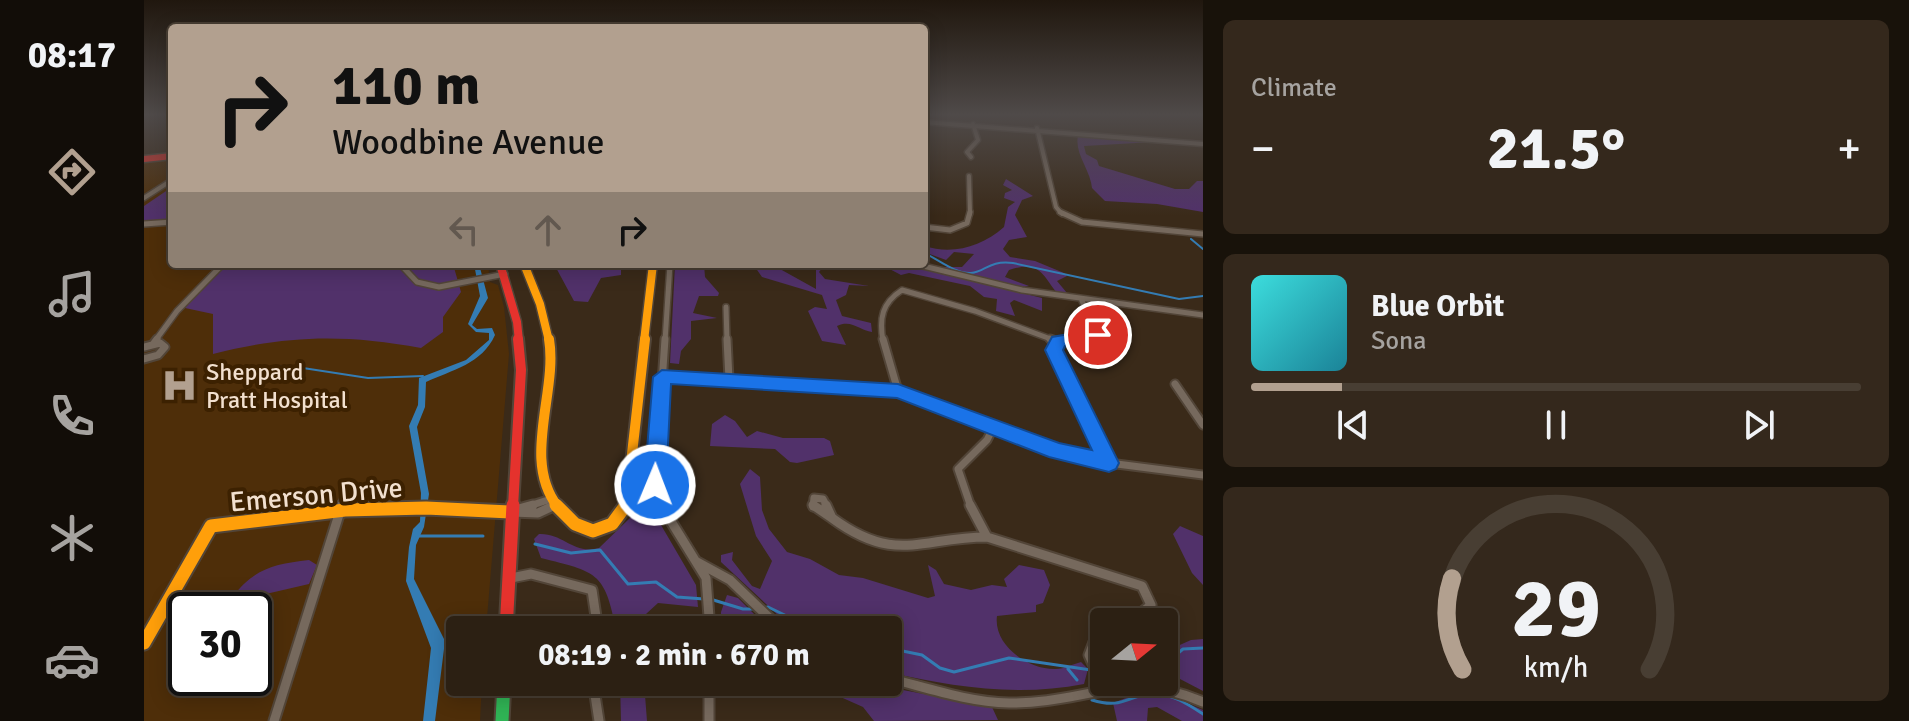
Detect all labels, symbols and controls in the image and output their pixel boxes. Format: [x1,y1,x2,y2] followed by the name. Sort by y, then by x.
[28,33,116,78] text: 08:17
[332,51,480,120] text: 110 m
[200,56,304,160] icon: right
[1251,72,1337,104] text: Climate
[1487,112,1625,186] text: 21.5°
[332,120,605,165] text: Woodbine Avenue
[1251,122,1275,176] text: −
[1837,122,1861,176] text: +
[44,144,100,200] icon: directions
[442,208,486,252] icon: left
[526,208,570,252] icon: ahead
[610,208,654,252] icon: right
[44,266,100,322] icon: music
[1371,288,1504,325] text: Blue Orbit
[1064,301,1132,369] pin
[1076,313,1120,357] icon: arrive
[1371,325,1426,357] text: Sona
[206,357,348,415] place label: Sheppard Pratt Hospital
[161,367,199,405] hospital icon: Sheppard Pratt Hospital
[44,388,100,444] icon: phone
[1331,403,1375,447] icon: previous
[1534,403,1578,447] icon: pause
[1737,403,1781,447] icon: next
[613,443,697,527] position arrow
[228,471,404,519] street label: Emerson Drive
[44,510,100,566] icon: climate
[1511,558,1601,660] text: 29
[168,592,272,696] speed limit sign: 30
[1090,608,1178,696] north arrow
[1090,608,1178,696] map controls
[44,632,100,688] icon: car
[538,637,810,674] text: 08:19 · 2 min · 670 m
[1524,650,1588,685] text: km/h

